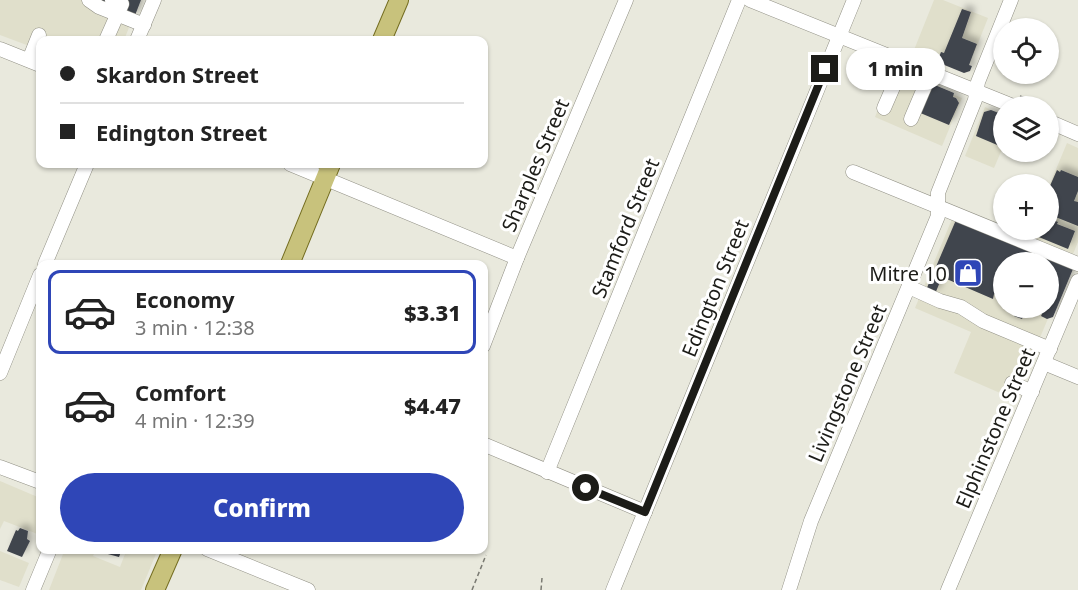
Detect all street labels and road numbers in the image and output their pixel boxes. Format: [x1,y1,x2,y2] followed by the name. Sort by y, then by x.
[495,94,575,236] street label: Sharples Street
[585,154,665,302] street label: Stamford Street
[675,215,755,361] street label: Edington Street
[802,300,892,466] street label: Livingstone Street
[949,344,1041,512] street label: Elphinstone Street

